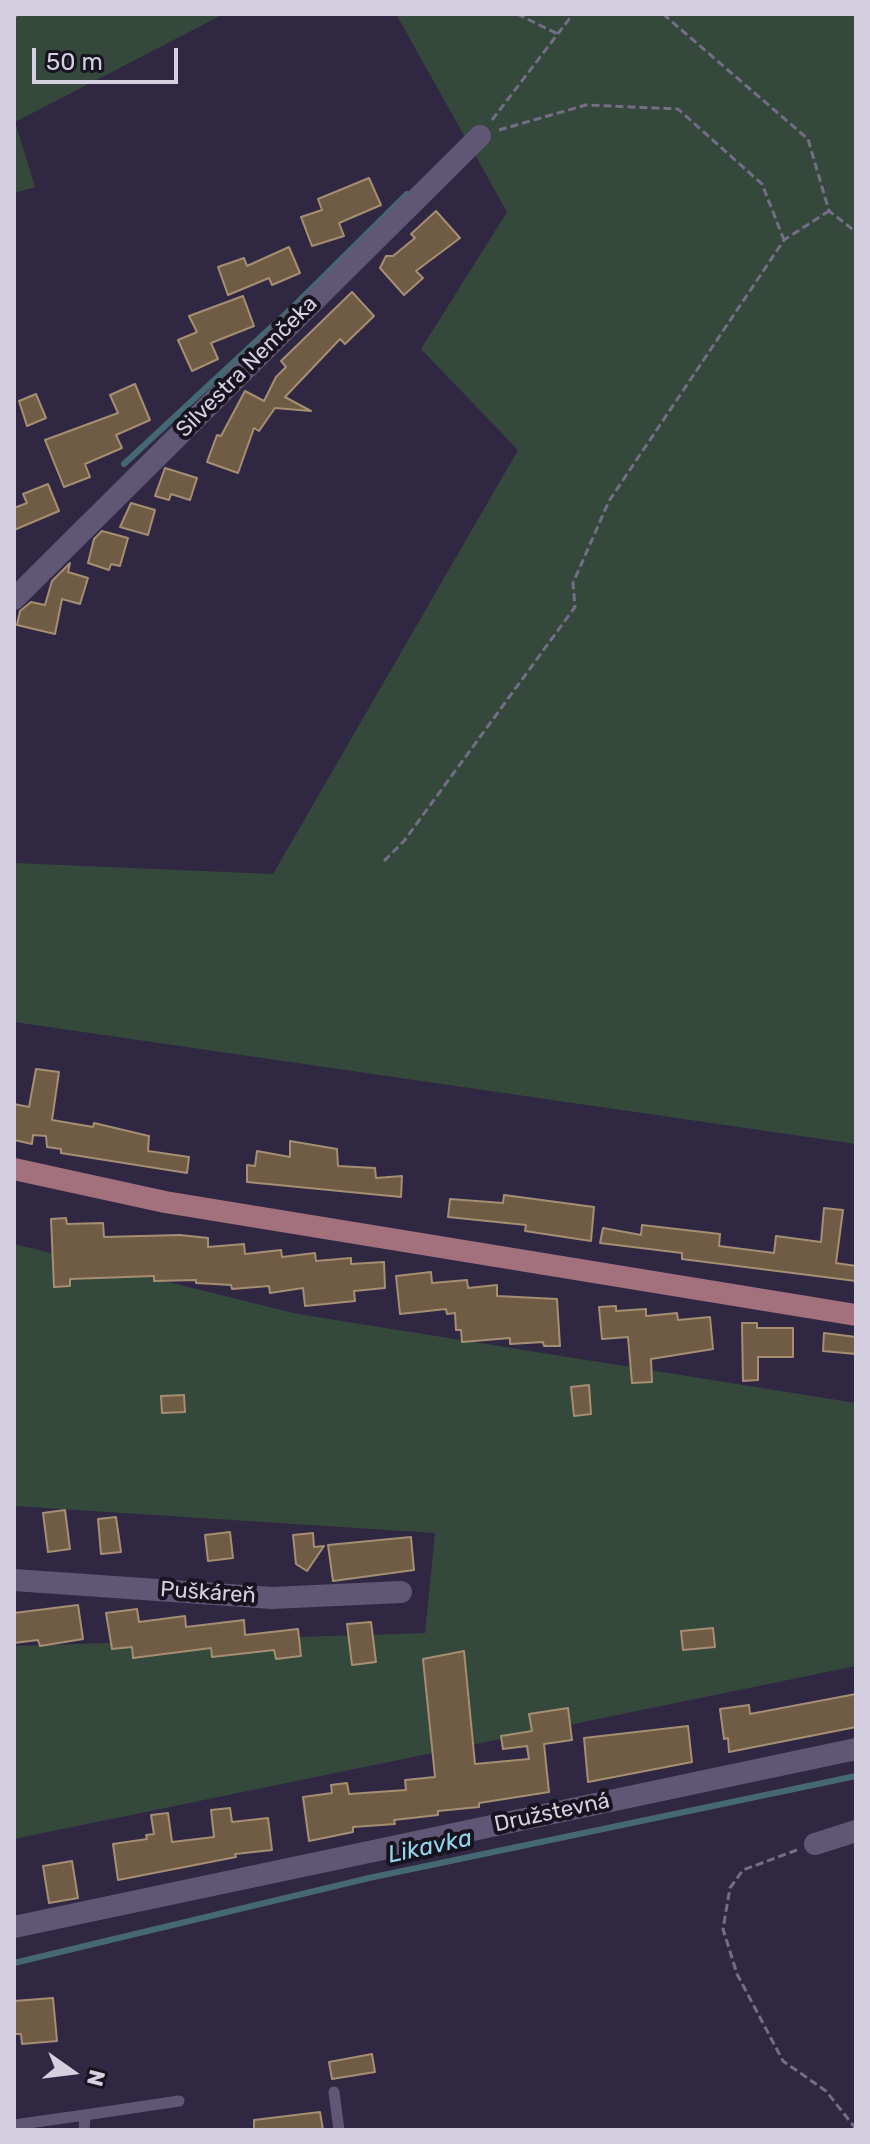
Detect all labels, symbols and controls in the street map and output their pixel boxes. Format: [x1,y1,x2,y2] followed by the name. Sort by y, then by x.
[36,32,182,82] scale bar
[46,48,103,76] text: 50 m
[171,291,323,443] street label: Silvestra Nemčeka
[159,1576,257,1610] street label: Puškáreň
[492,1788,612,1838] street label: Družstevná
[385,1824,475,1870] water label: Likavka
[32,2032,112,2112] north arrow
[81,2067,111,2089] text: N

